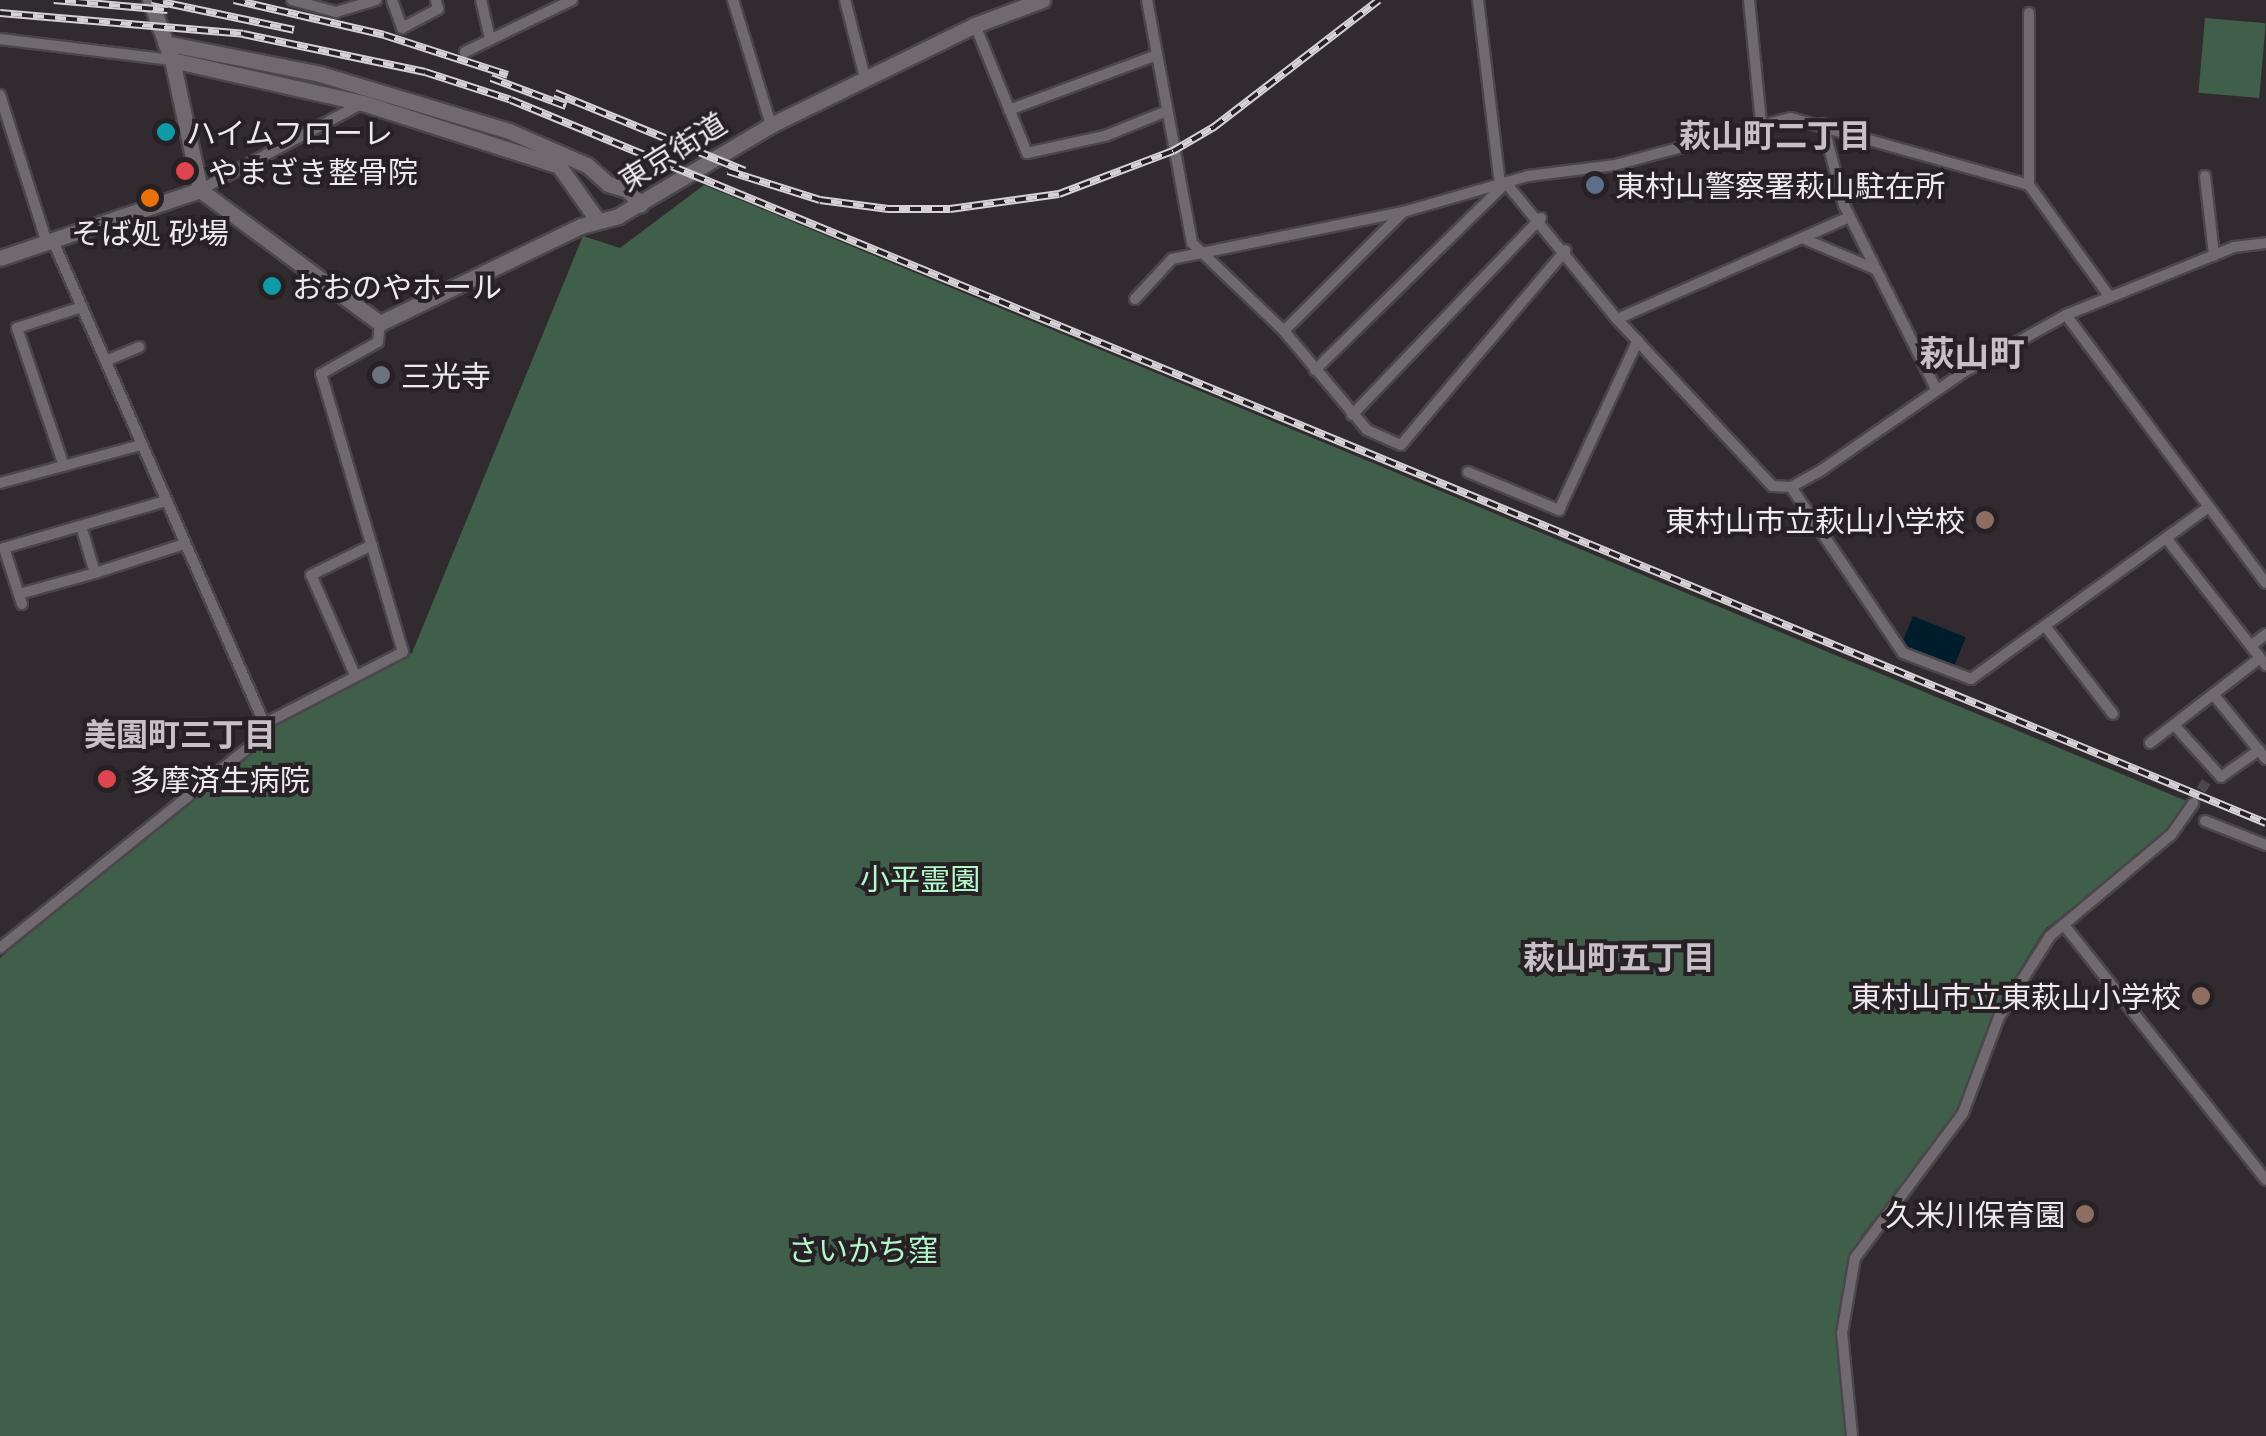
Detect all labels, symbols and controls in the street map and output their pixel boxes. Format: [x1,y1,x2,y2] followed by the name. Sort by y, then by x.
[612,104,732,198] street label: 東京街道
[186,114,396,150] place label: ハイムフローレ
[1679,116,1871,154] district label: 萩山町二丁目
[155,121,177,143] marker: ハイムフローレ
[208,153,418,189] place label: やまざき整骨院
[172,158,198,184] marker: やまざき整骨院
[1615,167,1945,203] place label: 東村山警察署萩山駐在所
[1584,174,1606,196] marker: 東村山警察署萩山駐在所
[139,187,161,209] marker: そば処 砂場
[71,214,229,250] place label: そば処 砂場
[292,268,502,304] place label: おおのやホール
[261,275,283,297] marker: おおのやホール
[1920,331,2024,373] district label: 萩山町
[401,357,491,393] place label: 三光寺
[370,364,392,386] marker: 三光寺
[1665,502,1965,538] place label: 東村山市立萩山小学校
[1974,509,1996,531] marker: 東村山市立萩山小学校
[84,715,276,753] district label: 美園町三丁目
[130,761,310,797] place label: 多摩済生病院
[94,766,120,792] marker: 多摩済生病院
[860,860,980,896] park label: 小平霊園
[1523,938,1715,976] district label: 萩山町五丁目
[1851,978,2181,1014] place label: 東村山市立東萩山小学校
[2190,985,2212,1007] marker: 東村山市立東萩山小学校
[1885,1196,2065,1232] place label: 久米川保育園
[2074,1203,2096,1225] marker: 久米川保育園
[788,1231,938,1267] park label: さいかち窪

